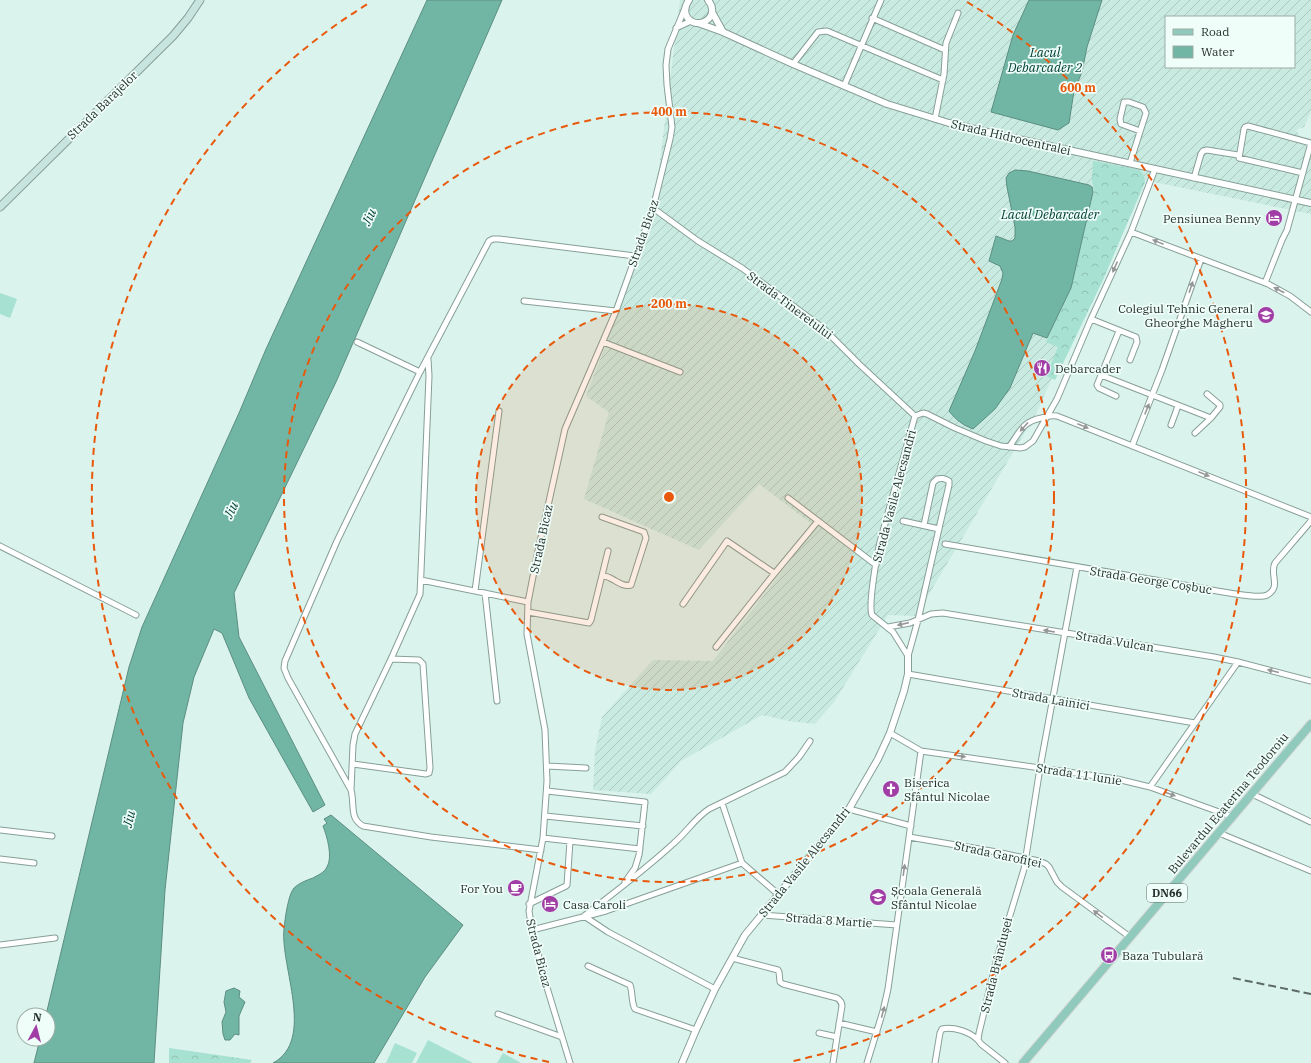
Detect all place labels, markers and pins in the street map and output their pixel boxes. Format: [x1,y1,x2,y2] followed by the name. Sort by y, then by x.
[1264,208,1284,228] hotel icon: Pensiunea Benny
[1163,211,1262,226] place label: Pensiunea Benny
[1118,301,1254,330] place label: Colegiul Tehnic General Gheorghe Magheru
[1256,305,1276,325] school or university icon: Colegiul Tehnic General Gheorghe Magheru
[1032,358,1052,378] restaurant icon: Debarcader
[1055,361,1122,376] place label: Debarcader
[662,490,676,504] centre of rings
[904,775,990,804] place label: Biserica Sfântul Nicolae
[881,779,901,799] church icon: Biserica Sfântul Nicolae
[506,878,526,898] cafe icon: For You
[460,881,504,896] place label: For You
[891,883,982,912] place label: Școala Generală Sfântul Nicolae
[868,887,888,907] school or university icon: Școala Generală Sfântul Nicolae
[540,894,560,914] hotel icon: Casa Caroli
[563,897,626,912] place label: Casa Caroli
[1099,945,1119,965] bus stop icon: Baza Tubulară
[1122,948,1204,963] place label: Baza Tubulară

